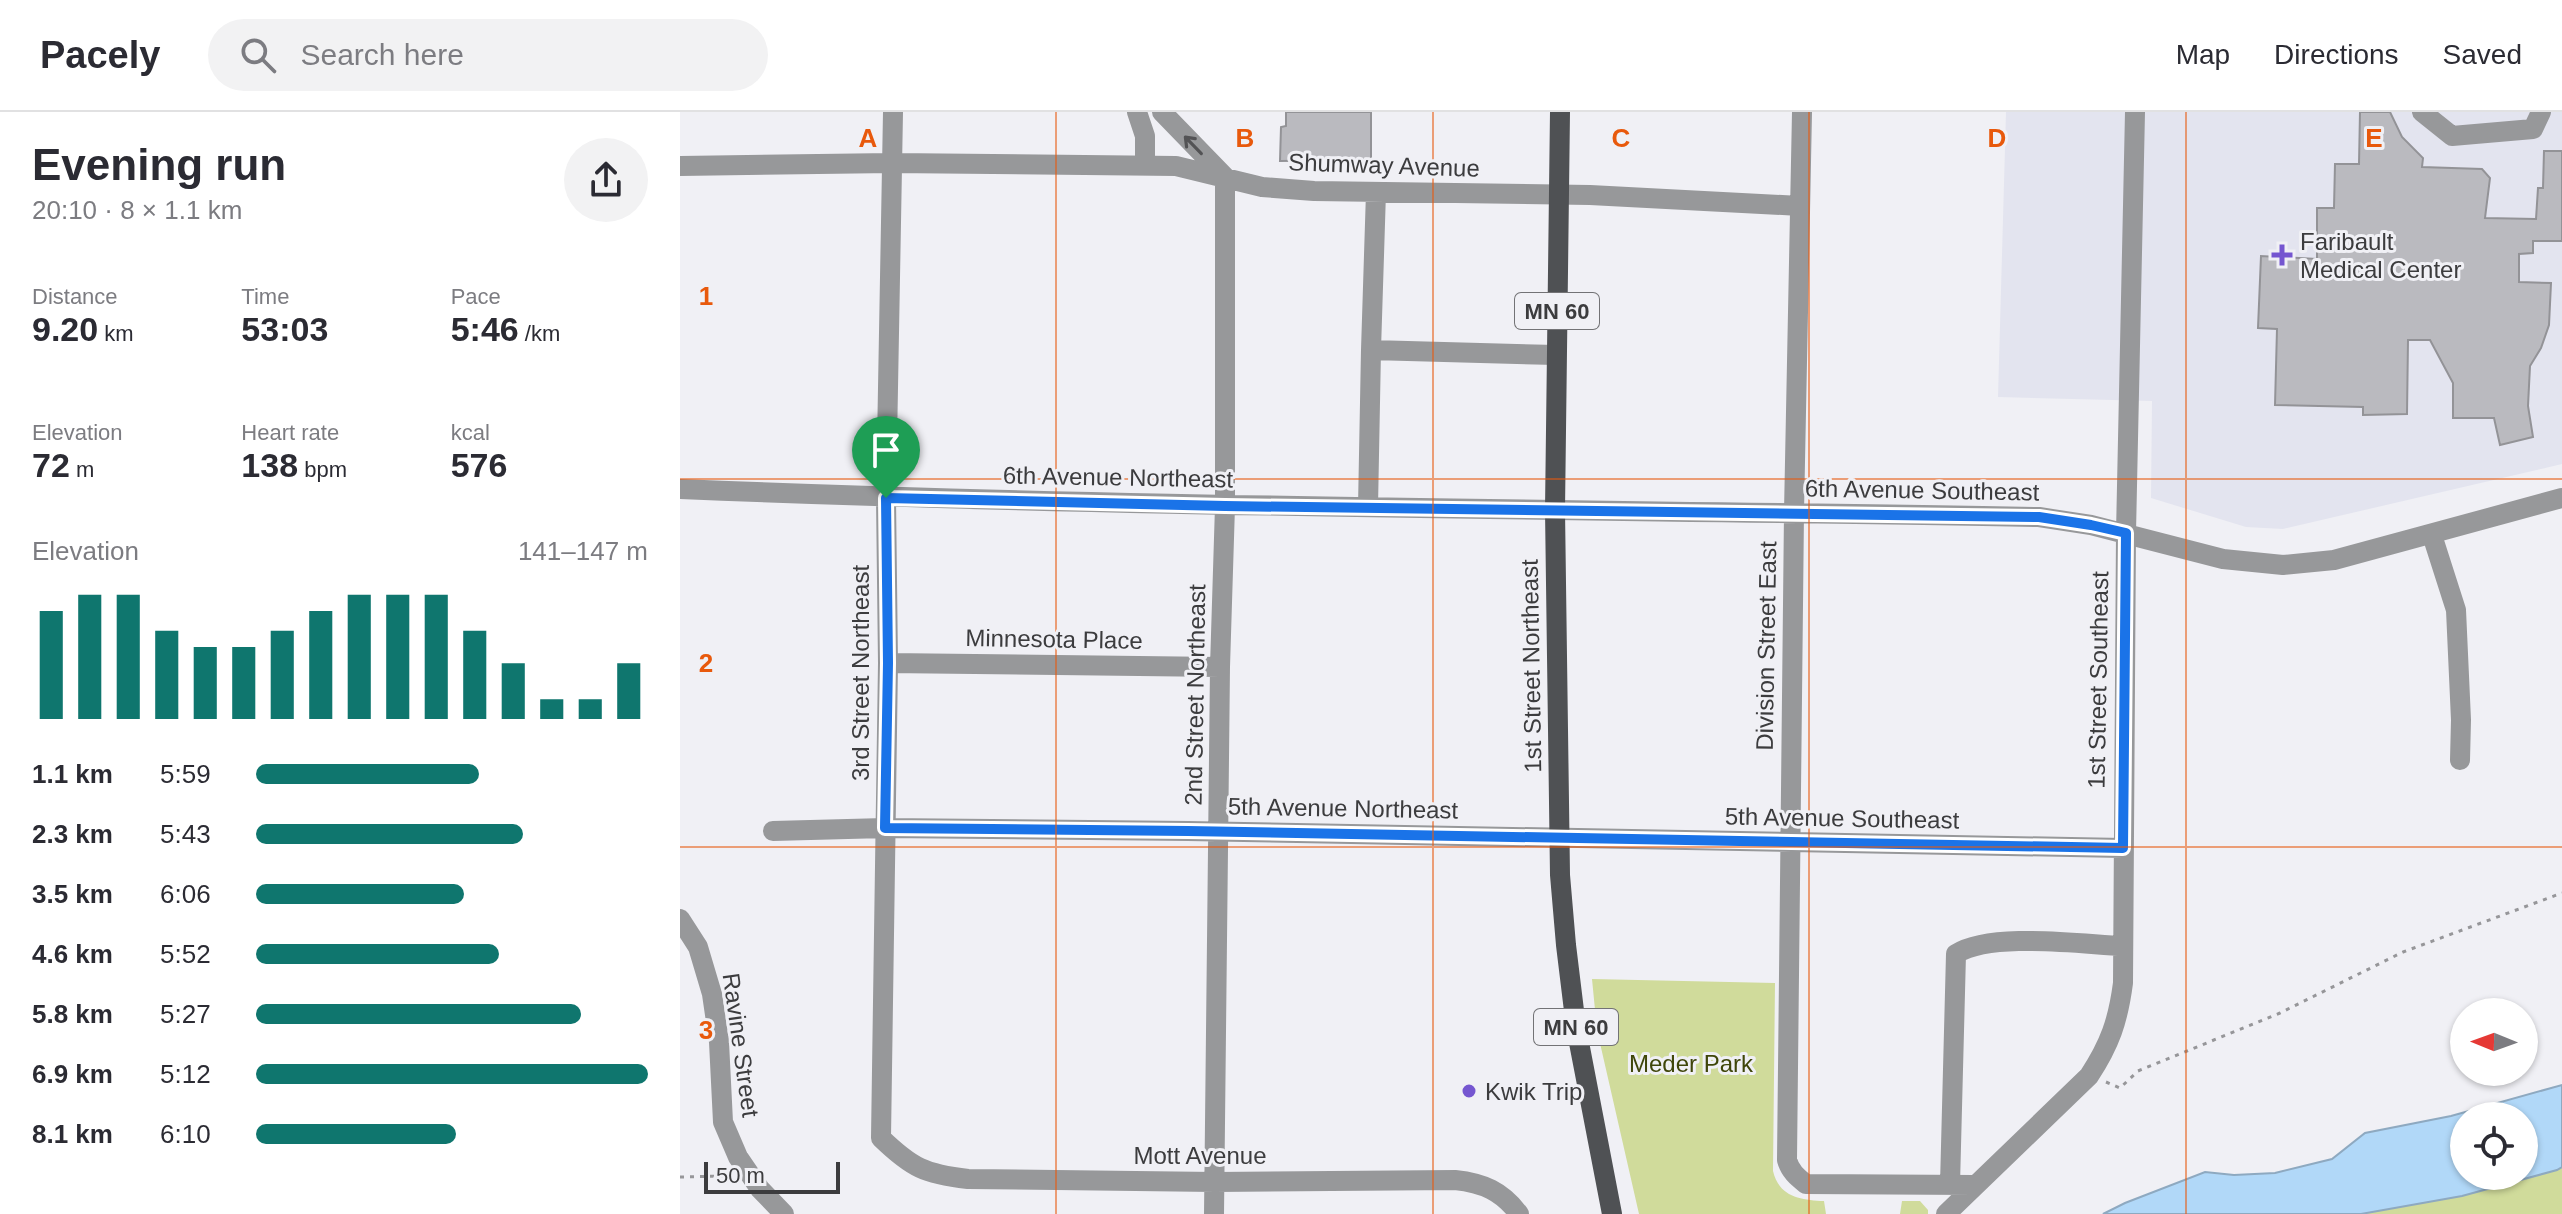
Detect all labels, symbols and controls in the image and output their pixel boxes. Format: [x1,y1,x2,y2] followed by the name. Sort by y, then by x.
[208,19,768,91] search box
[236,33,280,77] icon: search
[40,34,160,76] text: Pacely
[300,38,464,71] text: Search here
[2176,39,2230,70] text: Map
[2274,39,2399,70] text: Directions
[2443,39,2522,70] text: Saved
[859,123,878,153] text: A
[1236,123,1254,153] text: B
[1612,123,1631,153] text: C
[1988,123,2006,153] text: D
[2365,123,2383,153] text: E
[1184,135,1203,155] one-way arrow
[564,138,648,222] button: share
[32,140,286,189] text: Evening run
[1288,148,1480,182] street label: Shumway Avenue
[32,195,242,225] text: 20:10 · 8 × 1.1 km
[2300,228,2461,283] place label: Faribault Medical Center
[2271,244,2293,266] marker: Faribault Medical Center
[699,281,713,311] text: 1
[32,284,118,309] text: Distance
[241,284,289,309] text: Time
[451,284,501,309] text: Pace
[1515,293,1599,329] road number: MN 60
[32,310,98,348] text: 9.20
[241,310,328,348] text: 53:03
[451,310,519,348] text: 5:46
[98,321,134,346] text: km
[519,321,560,346] text: /km
[852,416,920,498] pin
[32,420,123,445] text: Elevation
[241,420,339,445] text: Heart rate
[451,420,490,445] text: kcal
[864,428,908,472] icon: arrive
[32,446,70,484] text: 72
[241,446,298,484] text: 138
[451,446,507,484] text: 576
[70,457,94,482] text: m
[298,457,347,482] text: bpm
[1003,461,1234,493] street label: 6th Avenue Northeast
[1805,474,2040,506] street label: 6th Avenue Southeast
[32,536,139,566] text: Elevation
[518,536,648,566] text: 141–147 m
[1751,541,1781,751] street label: Division Street East
[1516,559,1546,773] street label: 1st Street Northeast
[847,565,874,781] street label: 3rd Street Northeast
[2083,571,2113,789] street label: 1st Street Southeast
[1180,584,1210,806] street label: 2nd Street Northeast
[965,624,1143,654] street label: Minnesota Place
[699,648,713,678] text: 2
[32,759,113,789] text: 1.1 km
[160,759,211,789] text: 5:59
[1228,792,1459,824] street label: 5th Avenue Northeast
[1725,802,1960,834] street label: 5th Avenue Southeast
[32,819,113,849] text: 2.3 km
[160,819,211,849] text: 5:43
[32,879,113,909] text: 3.5 km
[160,879,211,909] text: 6:06
[32,939,113,969] text: 4.6 km
[160,939,211,969] text: 5:52
[718,971,765,1119] street label: Ravine Street
[2450,998,2538,1086] north arrow
[2450,998,2538,1190] map controls
[32,999,113,1029] text: 5.8 km
[160,999,211,1029] text: 5:27
[1534,1009,1618,1045] road number: MN 60
[699,1015,713,1045] text: 3
[1629,1050,1754,1077] park label: Meder Park
[32,1059,113,1089] text: 6.9 km
[160,1059,211,1089] text: 5:12
[1485,1078,1582,1105] place label: Kwik Trip
[1460,1082,1478,1100] marker: Kwik Trip
[2450,1102,2538,1190] button: locate
[32,1119,113,1149] text: 8.1 km
[160,1119,211,1149] text: 6:10
[1134,1142,1266,1169] street label: Mott Avenue
[704,1158,840,1194] scale bar
[716,1163,765,1188] text: 50 m

